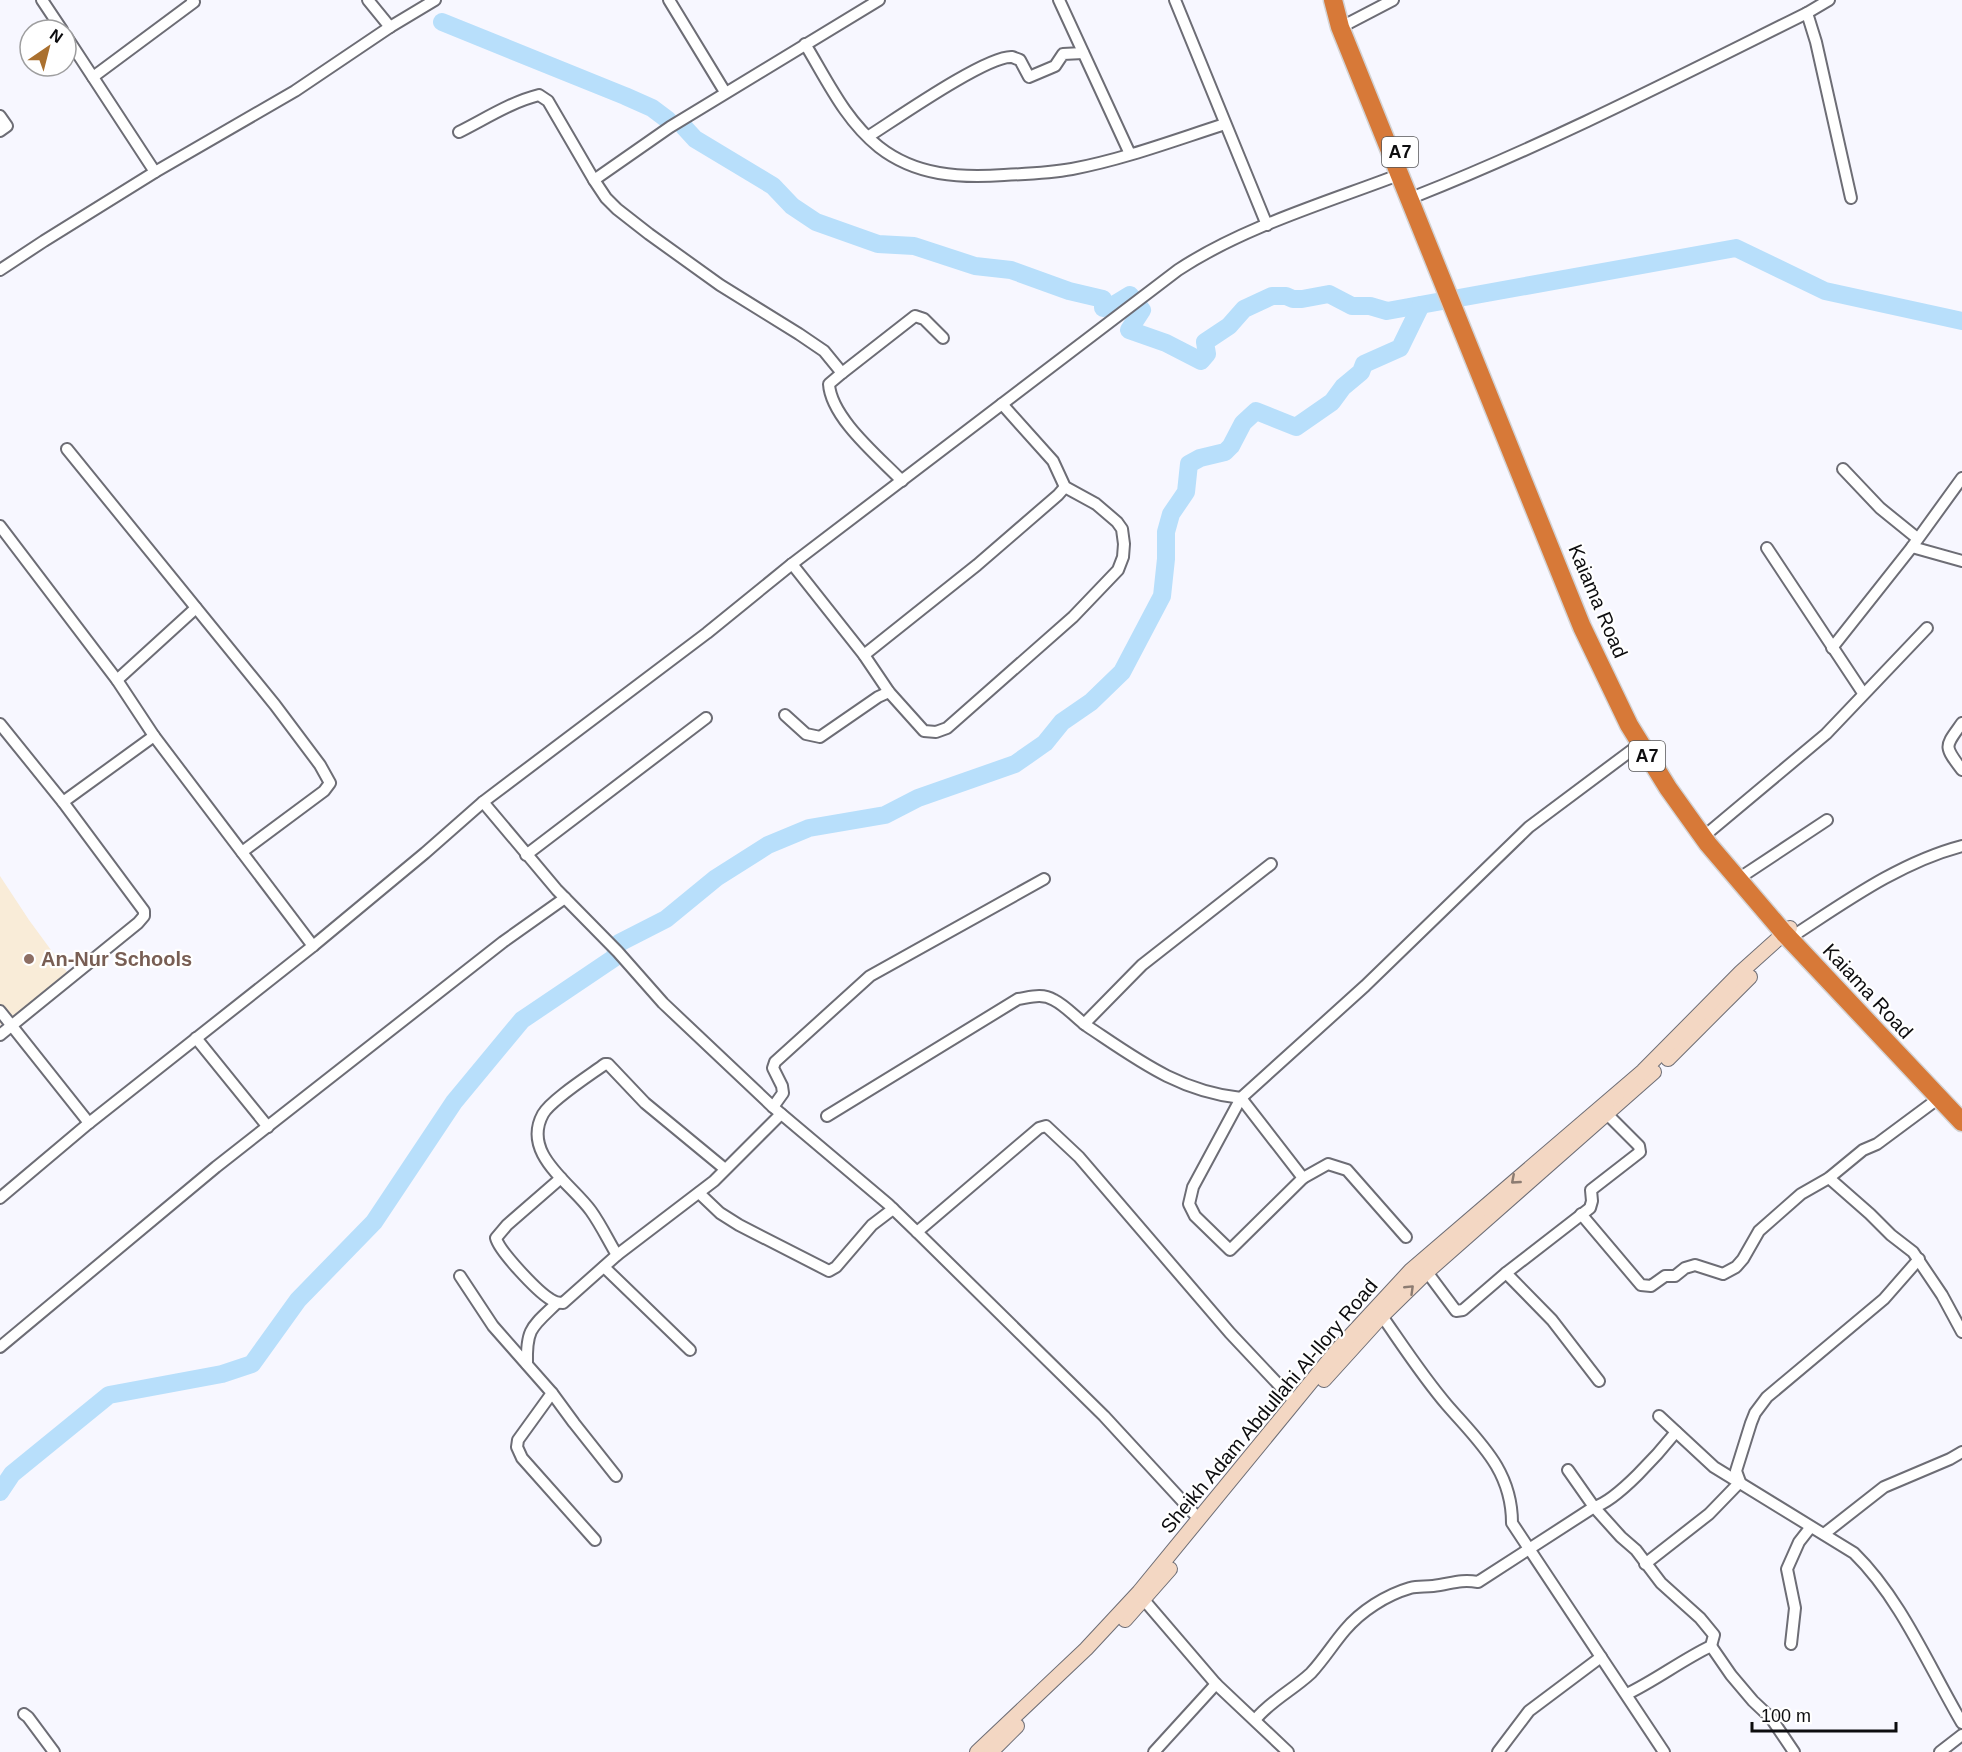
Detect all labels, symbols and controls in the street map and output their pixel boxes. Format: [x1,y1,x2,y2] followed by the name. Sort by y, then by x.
[18,18,78,78] north arrow
[47,26,66,46] text: N
[1382,137,1418,167] road number: A7
[1564,541,1632,661] street label: Kaiama Road
[1629,741,1665,771] road number: A7
[1819,939,1917,1043] street label: Kaiama Road
[41,948,192,970] place label: An-Nur Schools
[22,952,36,966] marker: An-Nur Schools
[1511,1173,1522,1184] one-way arrow
[1156,1275,1382,1537] street label: Sheikh Adam Abdullahi Al-Ilory Road
[1403,1285,1414,1296] one-way arrow
[1752,1695,1896,1733] scale bar
[1761,1706,1811,1726] text: 100 m

